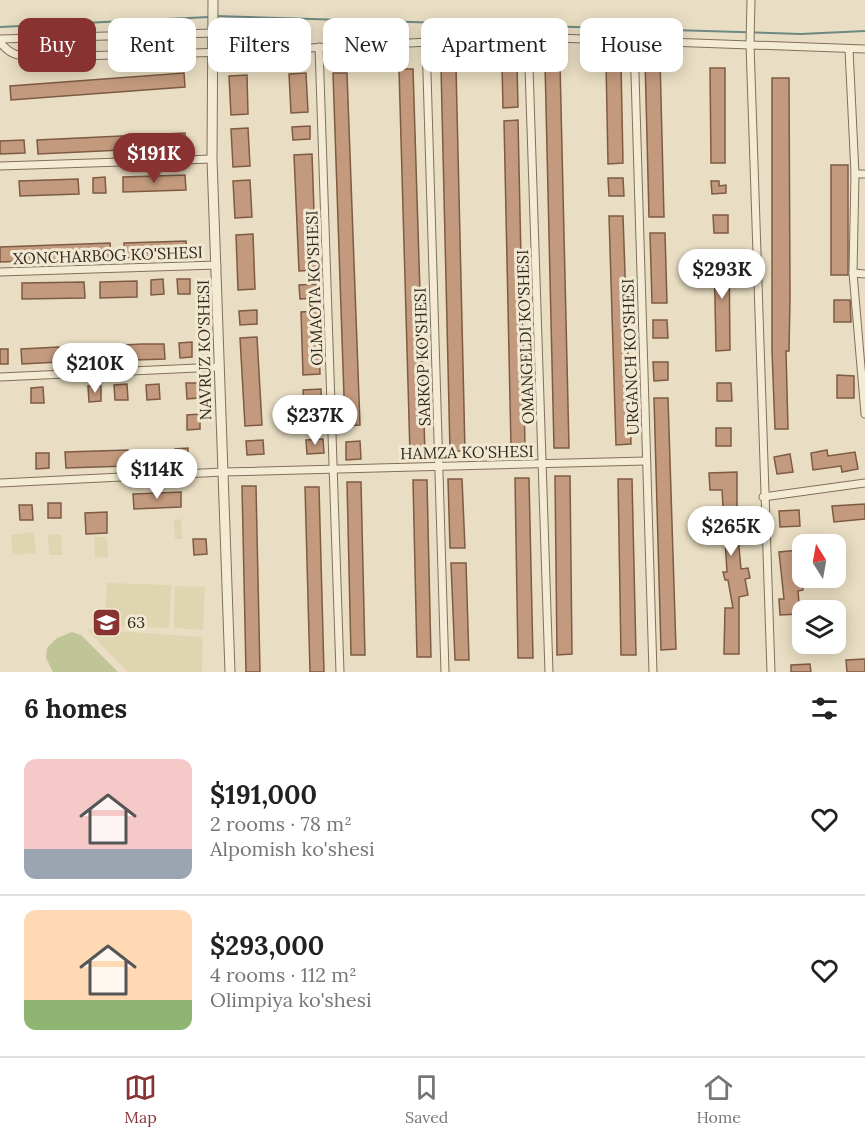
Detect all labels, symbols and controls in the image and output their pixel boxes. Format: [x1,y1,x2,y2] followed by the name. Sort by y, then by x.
[18,18,96,72] chip: Buy
[108,18,196,72] chip: Rent
[208,18,311,72] chip: Filters
[323,18,409,72] chip: New
[421,18,568,72] chip: Apartment
[580,18,683,72] chip: House
[112,133,196,184] pin: $191K
[127,140,181,165] text: $191K
[301,210,327,366] street label: OLMAOTA KO'SHESI
[13,242,203,268] street label: XONCHARBOG KO'SHESI
[512,249,538,425] street label: OMANGELDI KO'SHESI
[680,249,764,300] pin: $293K
[692,256,752,281] text: $293K
[617,278,643,436] street label: URGANCH KO'SHESI
[193,280,215,420] street label: NAVRUZ KO'SHESI
[410,287,434,427] street label: SARKOP KO'SHESI
[53,343,137,394] pin: $210K
[66,350,124,375] text: $210K
[273,395,357,446] pin: $237K
[286,402,344,427] text: $237K
[400,441,534,463] street label: HAMZA KO'SHESI
[115,449,199,500] pin: $114K
[130,456,184,481] text: $114K
[689,506,773,557] pin: $265K
[702,513,760,538] text: $265K
[792,534,846,588] north arrow
[792,534,846,654] map controls
[792,600,846,654] button: layers
[90,606,122,638] school or university icon: 63
[127,612,145,632] place label: 63
[24,692,127,725] text: 6 homes
[808,692,841,725] icon: filters
[210,778,317,811] text: $191,000
[72,783,144,855] icon: home
[808,803,841,836] icon: heart
[210,811,352,836] text: 2 rooms · 78 m²
[210,836,375,861] text: Alpomish ko'shesi
[210,929,324,962] text: $293,000
[72,934,144,1006] icon: home
[808,954,841,987] icon: heart
[210,962,357,987] text: 4 rooms · 112 m²
[210,987,372,1012] text: Olimpiya ko'shesi
[124,1071,157,1127] tab: Map
[405,1071,448,1127] tab: Saved
[696,1071,741,1127] tab: Home

